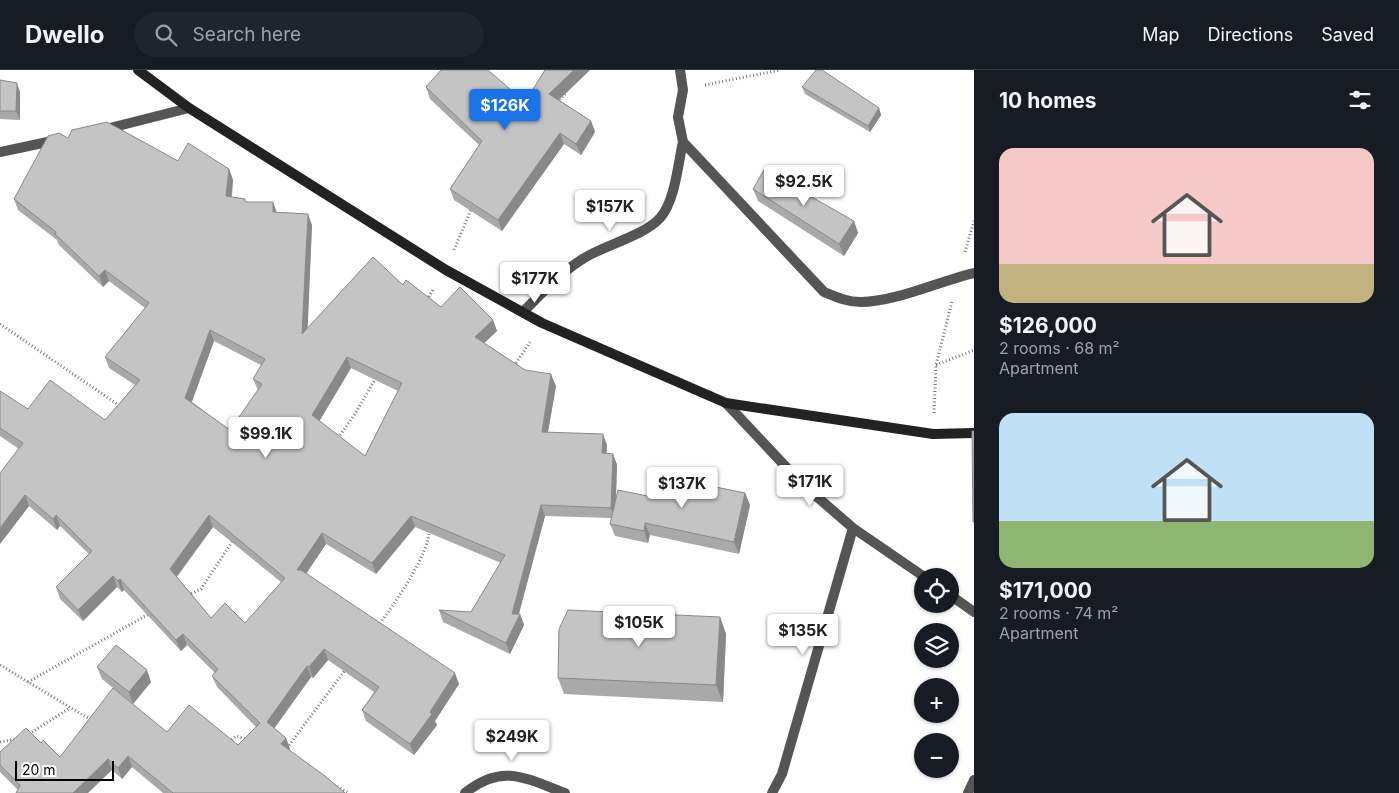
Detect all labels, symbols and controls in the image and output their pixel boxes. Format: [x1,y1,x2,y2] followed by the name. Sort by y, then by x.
[134,12,484,57] search box
[25,20,104,49] text: Dwello
[152,21,180,49] icon: search
[192,23,301,46] text: Search here
[1142,24,1180,45] text: Map
[1208,24,1293,45] text: Directions
[1321,24,1374,45] text: Saved
[1346,86,1374,114] icon: filters
[470,88,540,131] pin: $126K
[999,88,1097,113] text: 10 homes
[480,95,530,115] text: $126K
[763,164,845,207] pin: $92.5K
[775,171,833,191] text: $92.5K
[1142,180,1232,270] icon: home
[575,190,645,232] pin: $157K
[586,196,634,216] text: $157K
[500,262,570,304] pin: $177K
[511,268,559,288] text: $177K
[999,313,1097,338] text: $126,000
[999,338,1120,358] text: 2 rooms · 68 m²
[999,358,1079,378] text: Apartment
[225,416,307,459] pin: $99.1K
[239,423,293,443] text: $99.1K
[1142,445,1232,535] icon: home
[775,464,845,507] pin: $171K
[647,466,717,509] pin: $137K
[787,471,833,491] text: $171K
[658,473,706,493] text: $137K
[914,568,959,778] map controls
[914,568,959,613] button: locate
[999,578,1092,603] text: $171,000
[999,603,1118,623] text: 2 rooms · 74 m²
[604,606,674,648] pin: $105K
[614,612,664,632] text: $105K
[768,614,838,656] pin: $135K
[778,620,828,640] text: $135K
[914,623,959,668] button: layers
[999,623,1079,643] text: Apartment
[914,678,959,723] button: +
[477,720,547,762] pin: $249K
[485,726,539,746] text: $249K
[914,733,959,778] button: −
[15,758,114,781] scale bar
[22,761,56,778] text: 20 m

